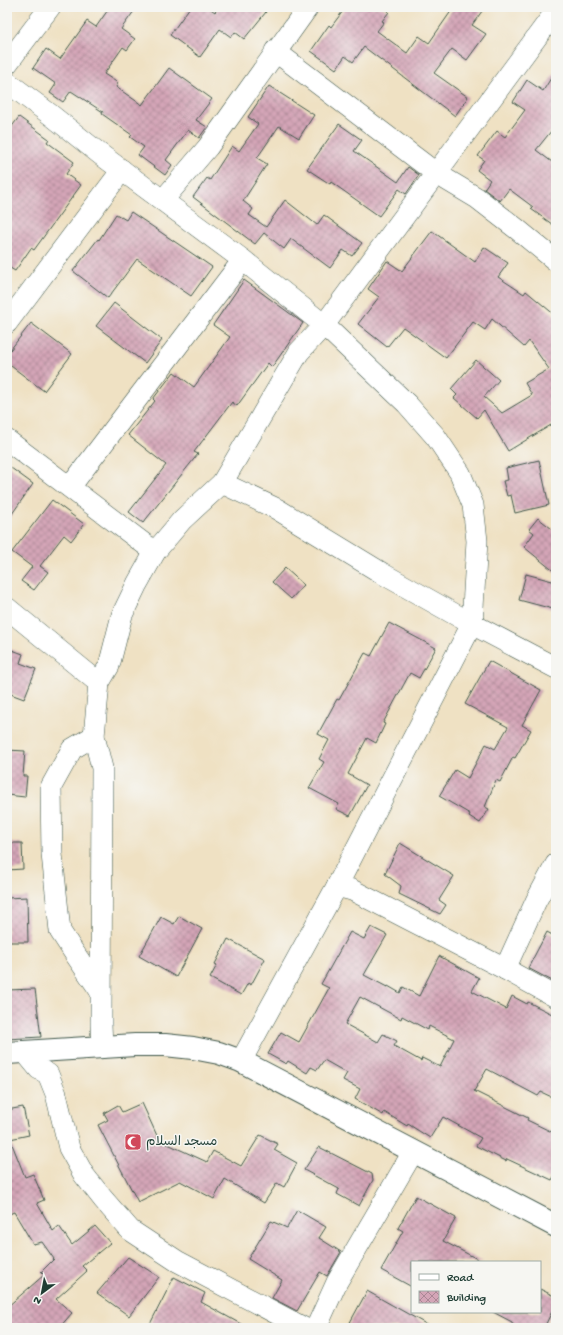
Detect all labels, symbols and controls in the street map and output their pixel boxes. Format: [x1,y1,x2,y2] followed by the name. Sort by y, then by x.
[123,1132,143,1152] mosque icon: مسجد السلام
[146,1135,217,1151] place label: مسجد السلام
[411,1261,541,1313] legend
[447,1272,474,1286] text: Road
[22,1273,62,1313] north arrow
[446,1292,486,1306] text: Building
[32,1293,44,1307] text: N

